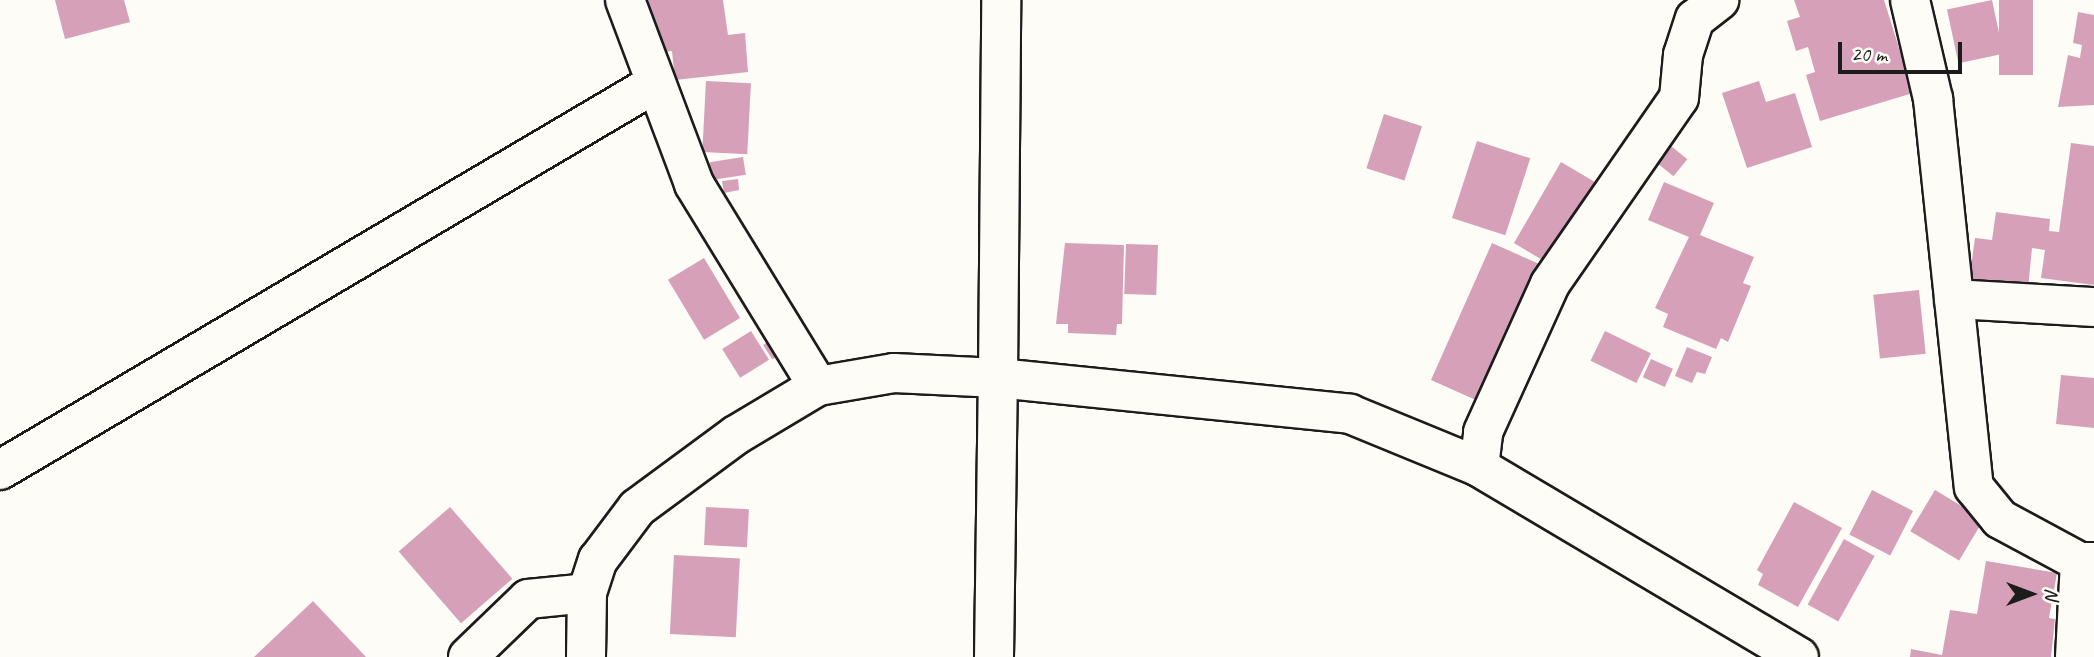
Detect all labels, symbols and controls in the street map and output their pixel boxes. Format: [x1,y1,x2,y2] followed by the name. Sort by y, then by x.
[1842,28,1966,72] scale bar
[1851,41,1887,67] text: 20 m
[1996,559,2066,629] north arrow
[2040,588,2064,600] text: N

